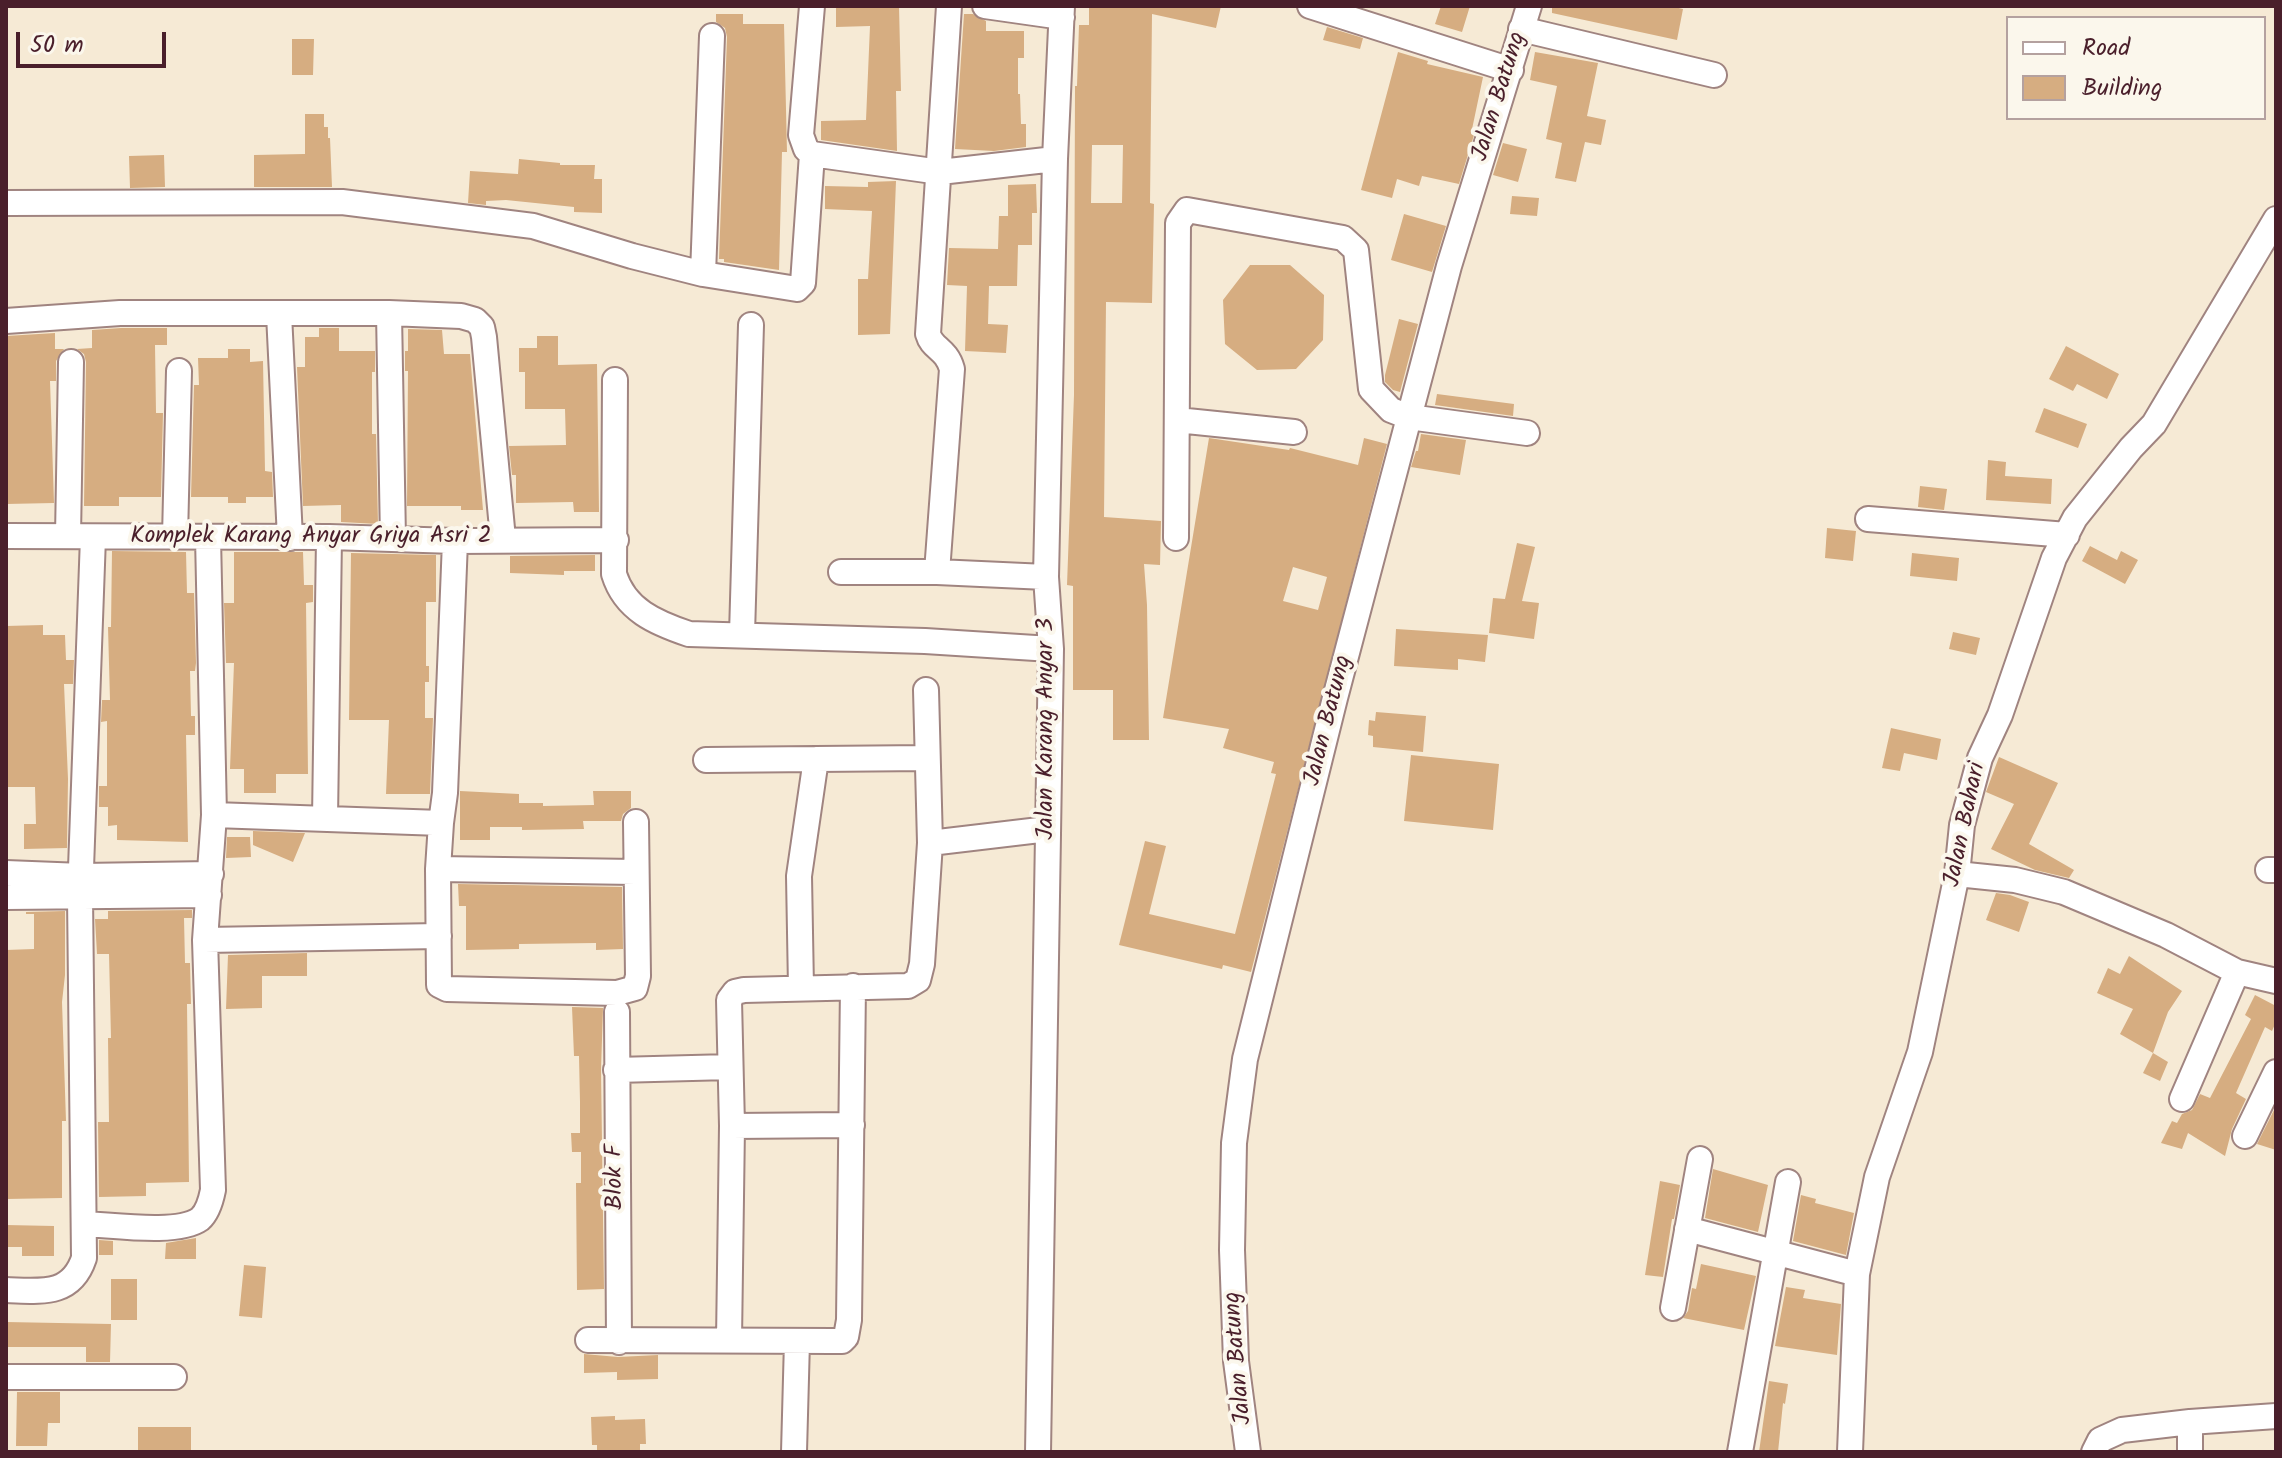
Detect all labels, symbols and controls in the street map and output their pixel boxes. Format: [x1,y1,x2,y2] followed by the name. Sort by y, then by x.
[20,16,170,66] scale bar
[2006,16,2266,120] legend
[30,26,84,65] text: 50 m
[1468,29,1534,165] street label: Jalan Batung
[2082,29,2130,68] text: Road
[2082,69,2162,108] text: Building
[130,524,492,552] street label: Komplek Karang Anyar Griya Asri 2
[1034,618,1062,840] street label: Jalan Karang Anyar 3
[1300,653,1360,789] street label: Jalan Batung
[1940,760,1994,890] street label: Jalan Bahari
[602,1144,632,1210] street label: Blok F
[1220,1290,1260,1426] street label: Jalan Batung

